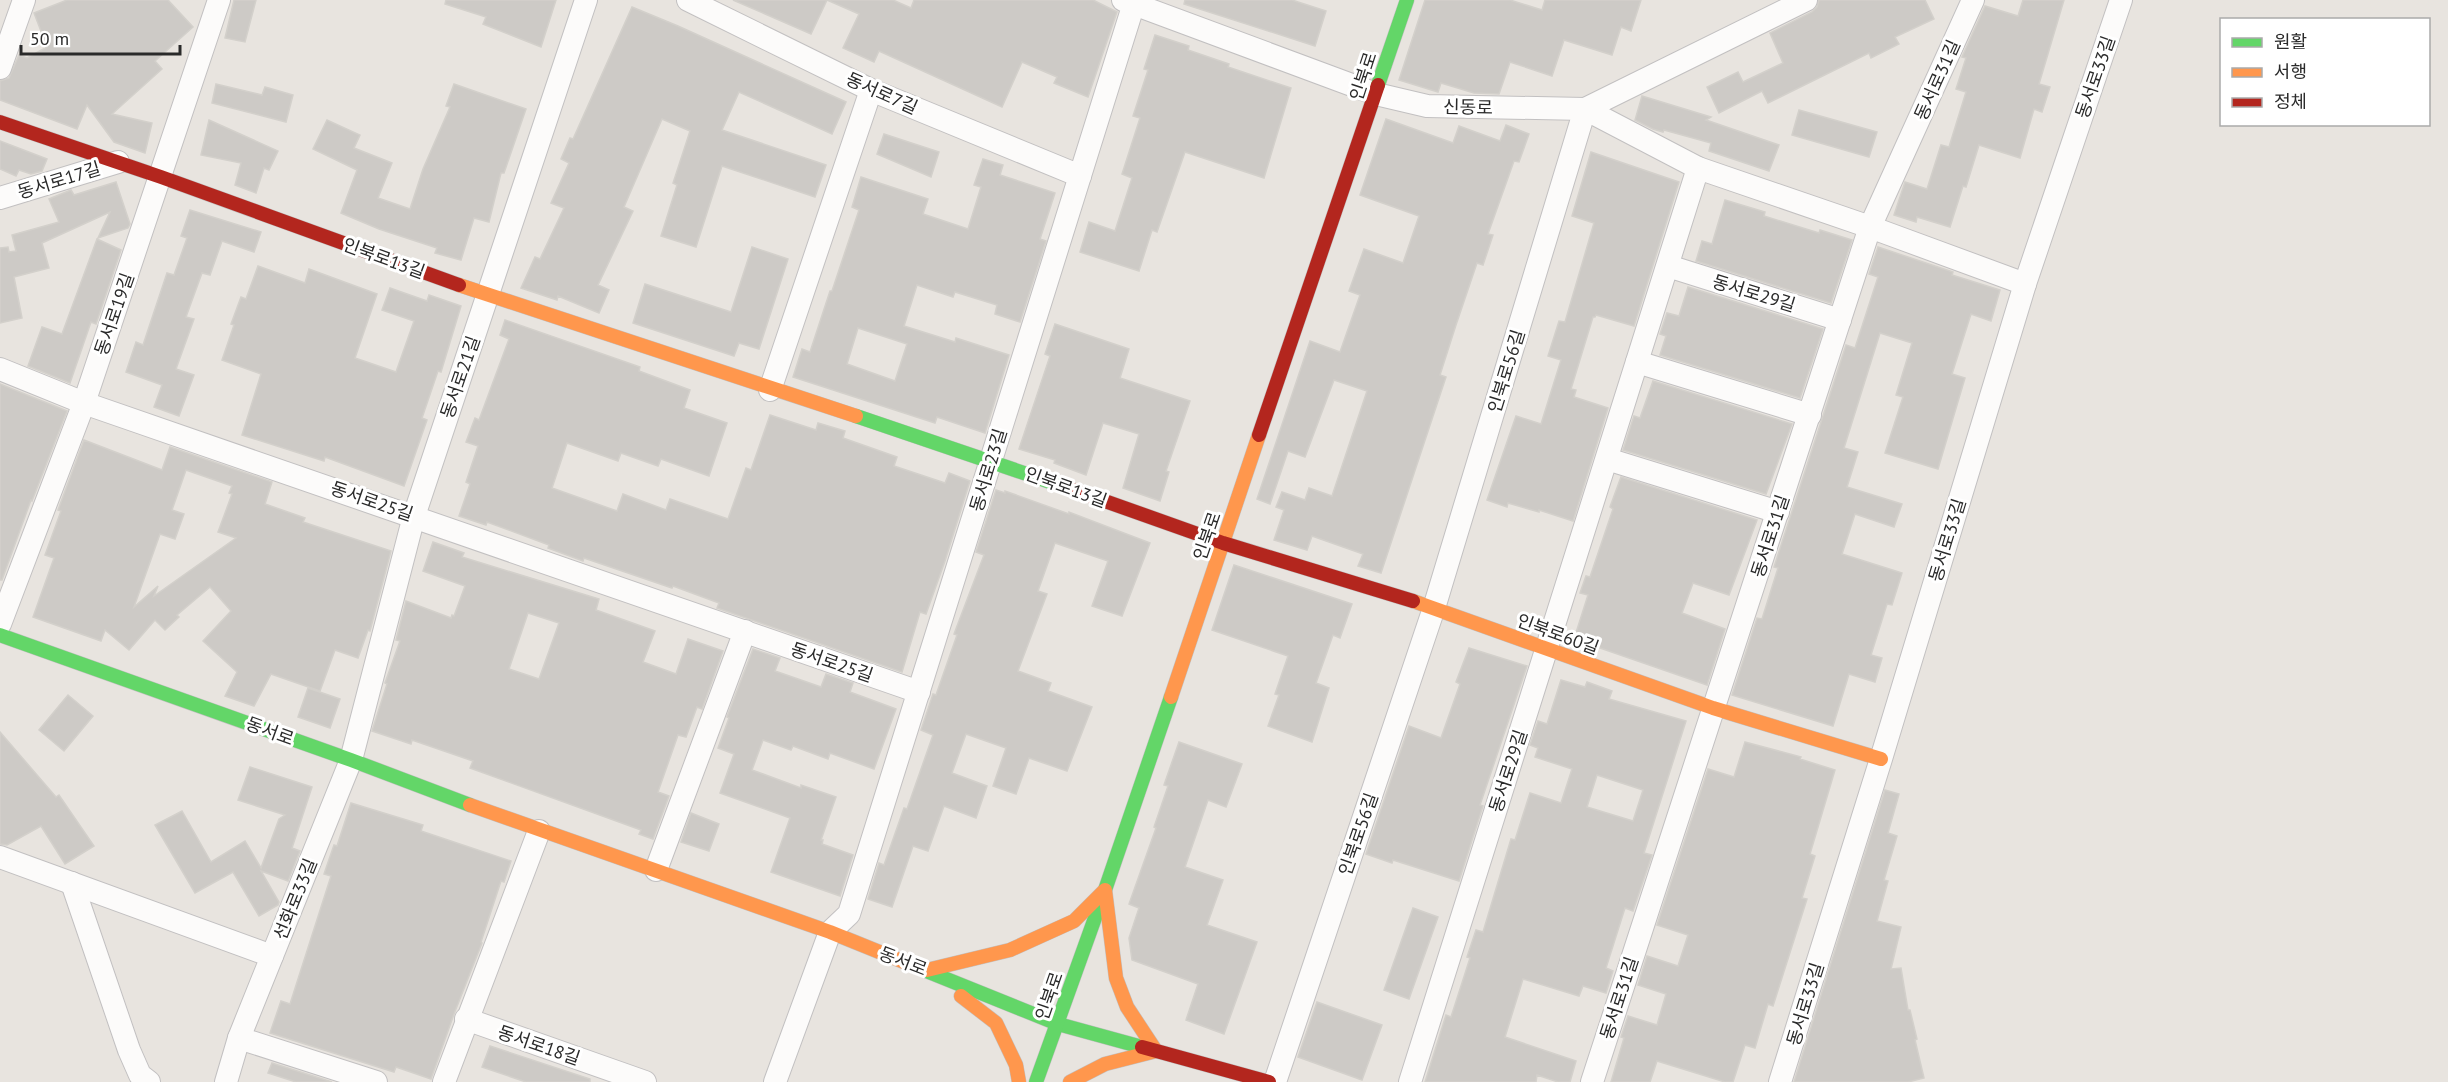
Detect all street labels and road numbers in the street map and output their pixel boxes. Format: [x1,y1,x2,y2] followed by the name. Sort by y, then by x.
[2070,33,2120,121] street label: 동서로33길
[1909,36,1965,124] street label: 동서로31길
[1344,49,1382,103] street label: 인북로
[843,67,921,119] street label: 동서로7길
[1443,95,1493,119] street label: 신동로
[15,156,103,204] street label: 동서로17길
[340,233,428,283] street label: 인북로13길
[1710,269,1798,317] street label: 동서로29길
[89,270,139,358] street label: 동서로19길
[1482,327,1530,415] street label: 인북로56길
[435,333,485,421] street label: 동서로21길
[964,426,1012,514] street label: 동서로23길
[1022,462,1110,512] street label: 인북로13길
[328,476,416,526] street label: 동서로25길
[1746,492,1794,580] street label: 동서로31길
[1923,496,1971,584] street label: 동서로33길
[1188,509,1226,563] street label: 인북로
[1514,609,1602,659] street label: 인북로60길
[788,637,876,687] street label: 동서로25길
[243,712,297,750] street label: 동서로
[1484,727,1532,815] street label: 동서로29길
[1333,790,1383,878] street label: 인북로56길
[268,855,322,943] street label: 선화로33길
[876,941,930,981] street label: 동서로
[1595,954,1643,1042] street label: 동서로31길
[1781,960,1829,1048] street label: 동서로33길
[1030,969,1068,1023] street label: 인북로
[495,1020,583,1070] street label: 동서로18길

